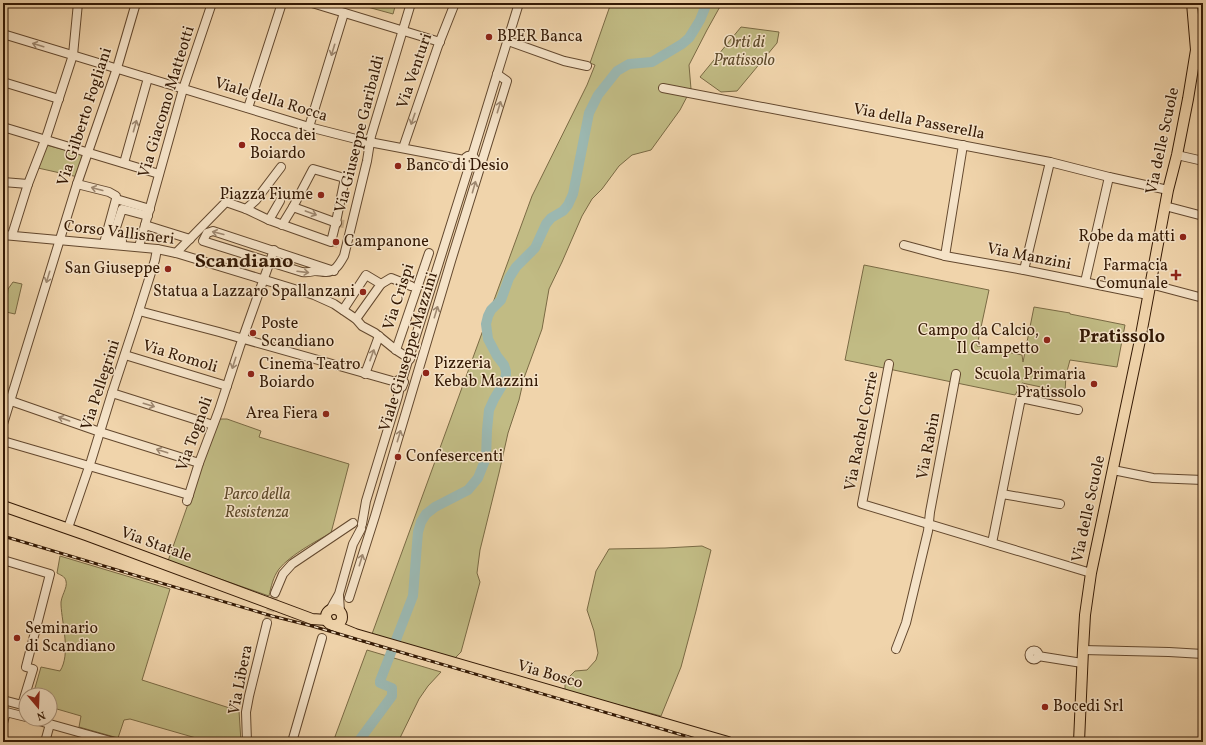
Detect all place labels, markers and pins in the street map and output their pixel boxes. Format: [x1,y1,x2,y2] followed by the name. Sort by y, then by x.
[497,26,583,48] place label: BPER Banca
[484,32,494,42] marker: BPER Banca
[250,125,316,165] place label: Rocca dei Boiardo
[237,140,247,150] marker: Rocca dei Boiardo
[406,155,509,177] place label: Banco di Desio
[393,161,403,171] marker: Banco di Desio
[220,184,313,206] place label: Piazza Fiume
[316,190,326,200] marker: Piazza Fiume
[1079,226,1175,248] place label: Robe da matti
[344,231,429,253] place label: Campanone
[1178,232,1188,242] marker: Robe da matti
[331,237,341,247] marker: Campanone
[1096,255,1168,295] place label: Farmacia Comunale
[65,258,160,280] place label: San Giuseppe
[163,264,173,274] marker: San Giuseppe
[1171,270,1181,280] marker: Farmacia Comunale
[153,281,355,303] place label: Statua a Lazzaro Spallanzani
[358,287,368,297] marker: Statua a Lazzaro Spallanzani
[261,313,334,353] place label: Poste Scandiano
[918,320,1039,360] place label: Campo da Calcio, Il Campetto
[248,328,258,338] marker: Poste Scandiano
[1042,335,1052,345] marker: Campo da Calcio, Il Campetto
[434,353,539,393] place label: Pizzeria Kebab Mazzini
[259,354,361,394] place label: Cinema Teatro Boiardo
[974,364,1086,404] place label: Scuola Primaria Pratissolo
[421,368,431,378] marker: Pizzeria Kebab Mazzini
[246,369,256,379] marker: Cinema Teatro Boiardo
[1089,379,1099,389] marker: Scuola Primaria Pratissolo
[246,403,318,425] place label: Area Fiera
[321,409,331,419] marker: Area Fiera
[406,446,504,468] place label: Confesercenti
[393,452,403,462] marker: Confesercenti
[25,618,115,658] place label: Seminario di Scandiano
[12,633,22,643] marker: Seminario di Scandiano
[1053,696,1124,718] place label: Bocedi Srl
[1040,702,1050,712] marker: Bocedi Srl

